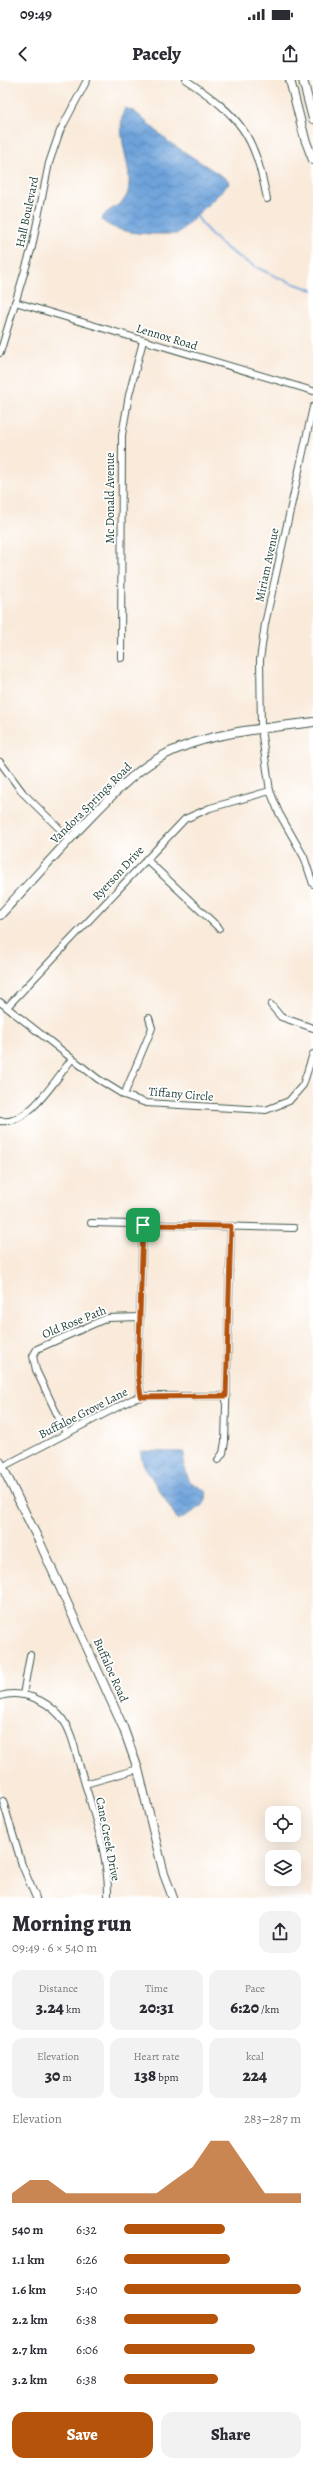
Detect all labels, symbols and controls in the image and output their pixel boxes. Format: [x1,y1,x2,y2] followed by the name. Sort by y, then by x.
[20,4,52,24] text: 09:49
[132,42,181,66] text: Pacely
[12,43,34,65] icon: back
[279,43,301,65] icon: share
[12,175,42,249] street label: Hall Boulevard
[134,320,200,354] street label: Lennox Road
[102,452,118,544] street label: Mc Donald Avenue
[251,527,283,603] street label: Miriam Avenue
[46,758,136,848] street label: Vandora Springs Road
[89,842,147,904] street label: Ryerson Drive
[148,1083,214,1105] street label: Tiffany Circle
[126,1208,160,1242] pin
[132,1214,154,1236] icon: arrive
[40,1302,109,1342] street label: Old Rose Path
[36,1384,130,1442] street label: Buffaloe Grove Lane
[90,1636,132,1705] street label: Buffaloe Road
[92,1796,124,1882] street label: Cane Creek Drive
[265,1806,301,1886] map controls
[265,1806,301,1842] button: locate
[265,1850,301,1886] button: layers
[12,1909,132,1939] text: Morning run
[259,1911,301,1953] button: share
[12,1939,97,1956] text: 09:49 · 6 × 540 m
[38,1981,78,1996] text: Distance
[145,1981,168,1996] text: Time
[245,1981,265,1996] text: Pace
[36,1996,64,2019] text: 3.24
[139,1996,174,2019] text: 20:31
[230,1996,259,2019] text: 6:20
[64,2002,81,2017] text: km
[259,2002,279,2017] text: /km
[37,2049,79,2064] text: Elevation
[134,2049,179,2064] text: Heart rate
[246,2049,264,2064] text: kcal
[45,2064,60,2087] text: 30
[134,2064,156,2087] text: 138
[242,2064,267,2087] text: 224
[60,2070,72,2085] text: m
[156,2070,179,2085] text: bpm
[12,2110,62,2127] text: Elevation
[244,2110,301,2127] text: 283–287 m
[12,2221,43,2238] text: 540 m
[76,2221,97,2238] text: 6:32
[12,2251,45,2268] text: 1.1 km
[76,2251,97,2268] text: 6:26
[12,2281,46,2298] text: 1.6 km
[76,2281,98,2298] text: 5:40
[12,2311,48,2328] text: 2.2 km
[76,2311,97,2328] text: 6:38
[12,2341,47,2358] text: 2.7 km
[76,2341,98,2358] text: 6:06
[12,2371,47,2388] text: 3.2 km
[76,2371,97,2388] text: 6:38
[12,2412,153,2458] button: Save
[161,2412,301,2458] button: Share

